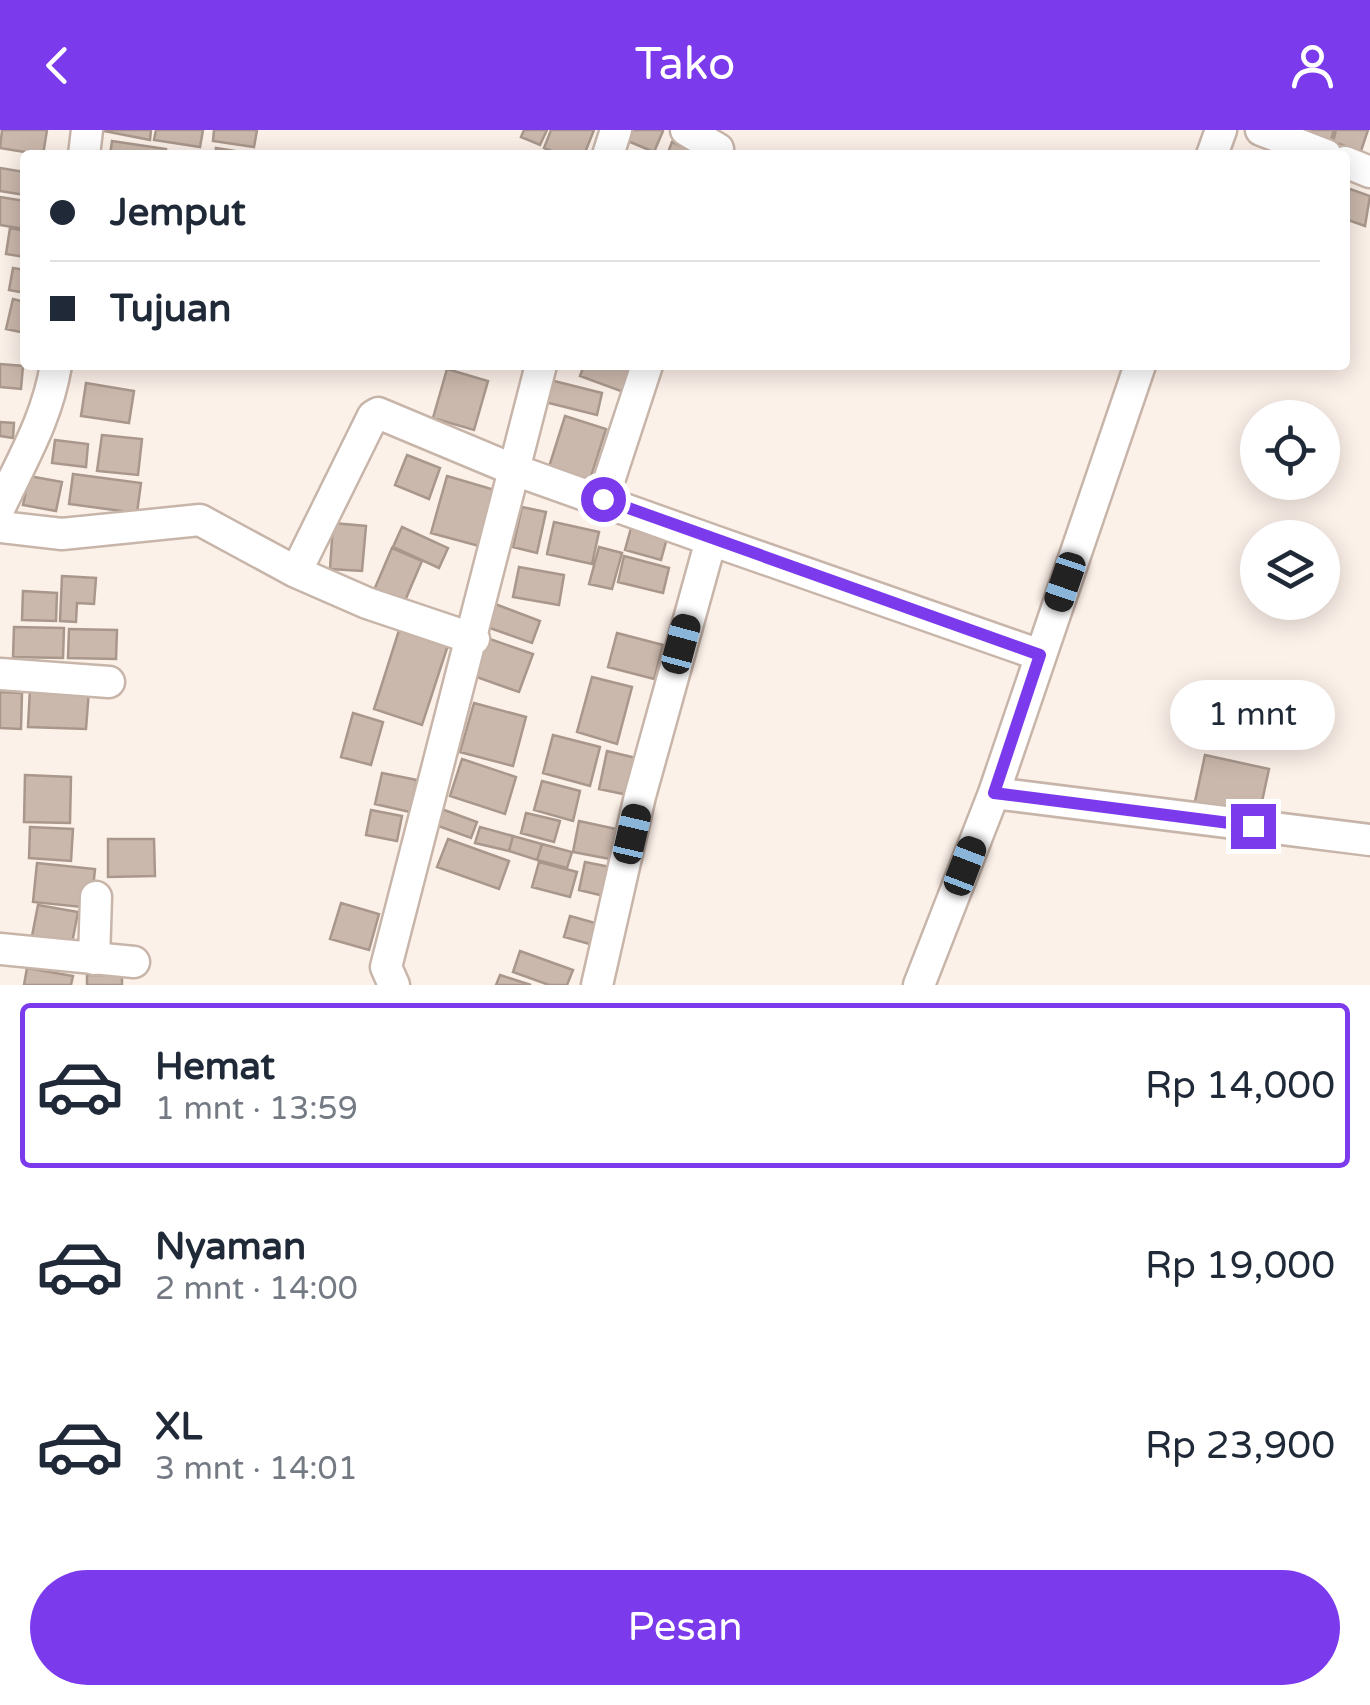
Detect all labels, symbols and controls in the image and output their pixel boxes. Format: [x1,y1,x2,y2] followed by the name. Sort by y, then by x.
[30,38,85,93] icon: back
[635,38,735,92] text: Tako
[1285,38,1340,93] icon: person
[110,190,246,236] text: Jemput
[110,286,231,332] text: Tujuan
[1240,400,1340,620] map controls
[1240,400,1340,500] button: locate
[581,477,626,522] route start
[1240,520,1340,620] button: layers
[1041,549,1089,615] car
[659,611,703,677] car
[1170,681,1336,751] callout: 1 mnt
[1208,696,1297,734] text: 1 mnt
[611,801,653,867] car
[1231,804,1276,849] route end
[940,833,990,899] car
[35,1041,125,1131] icon: car
[155,1044,275,1090] text: Hemat
[1145,1063,1335,1109] text: Rp 14,000
[155,1090,358,1128] text: 1 mnt · 13:59
[35,1221,125,1311] icon: car
[155,1224,306,1270] text: Nyaman
[1145,1243,1335,1289] text: Rp 19,000
[155,1270,358,1308] text: 2 mnt · 14:00
[35,1401,125,1491] icon: car
[155,1404,202,1450] text: XL
[1145,1423,1335,1469] text: Rp 23,900
[155,1450,358,1488] text: 3 mnt · 14:01
[30,1570,1340,1685] button: Pesan

